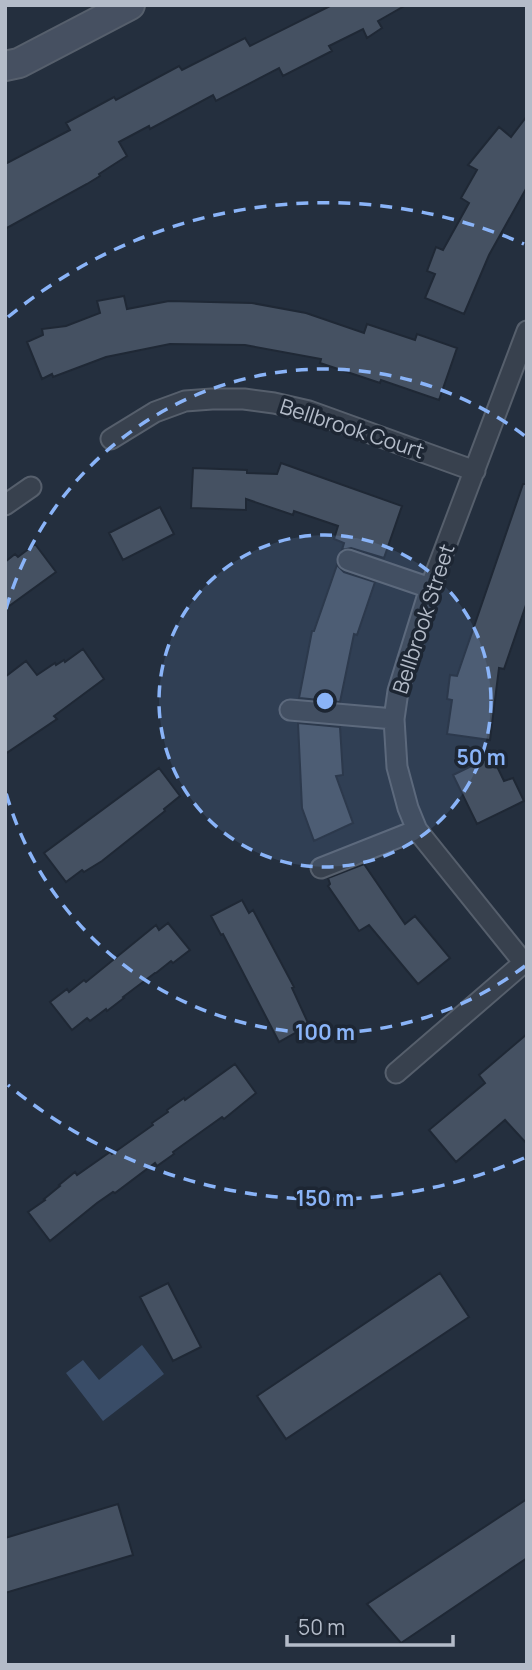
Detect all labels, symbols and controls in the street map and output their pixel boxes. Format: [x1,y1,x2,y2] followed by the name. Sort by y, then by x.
[277,392,428,465] street label: Bellbrook Court
[386,540,460,697] street label: Bellbrook Street
[313,689,337,713] centre of rings
[456,743,506,771] text: 50 m
[295,1018,355,1046] text: 100 m
[296,1184,354,1212] text: 150 m
[287,1604,453,1648] scale bar
[298,1613,345,1641] text: 50 m

